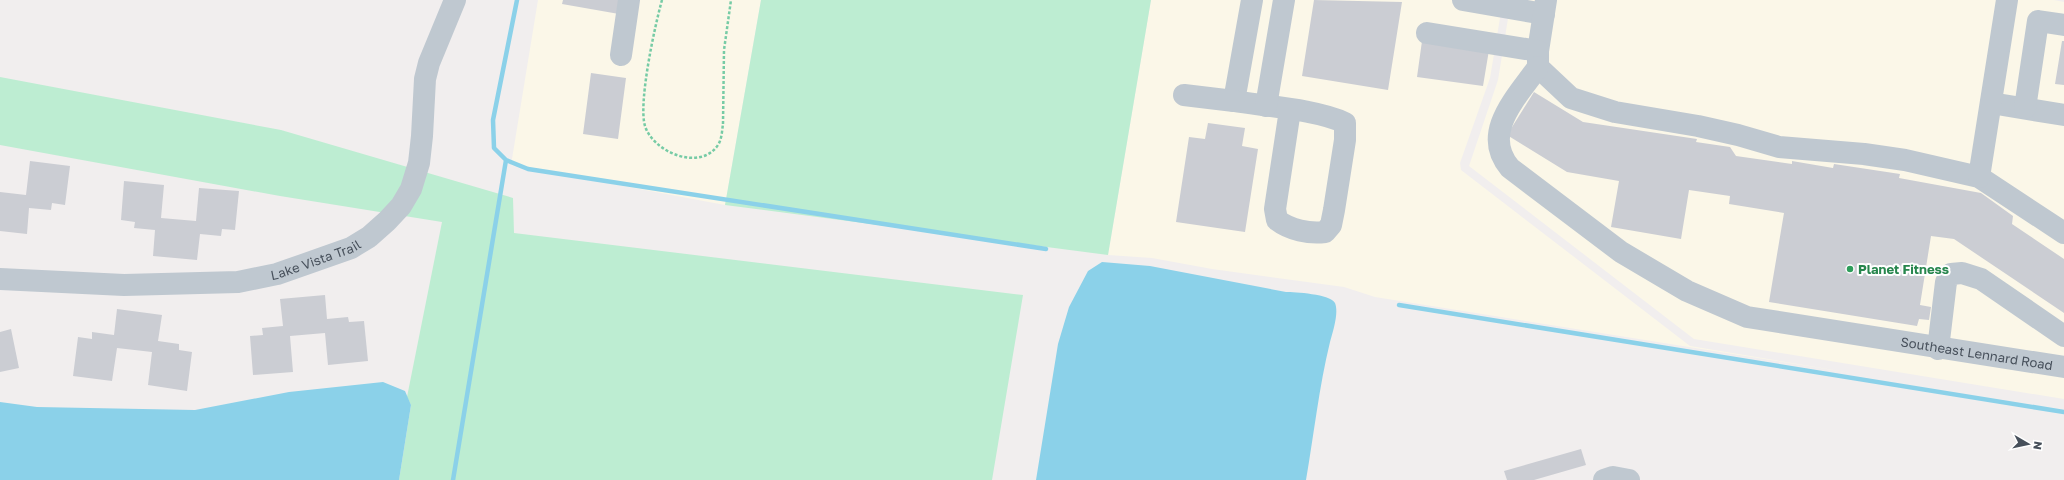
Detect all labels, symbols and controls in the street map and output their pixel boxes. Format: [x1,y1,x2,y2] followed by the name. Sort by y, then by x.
[269,236,364,283] street label: Lake Vista Trail
[1858,261,1949,277] place label: Planet Fitness
[1845,264,1855,274] marker: Planet Fitness
[1900,333,2054,373] street label: Southeast Lennard Road
[2008,424,2048,464] north arrow
[2031,440,2045,451] text: N

